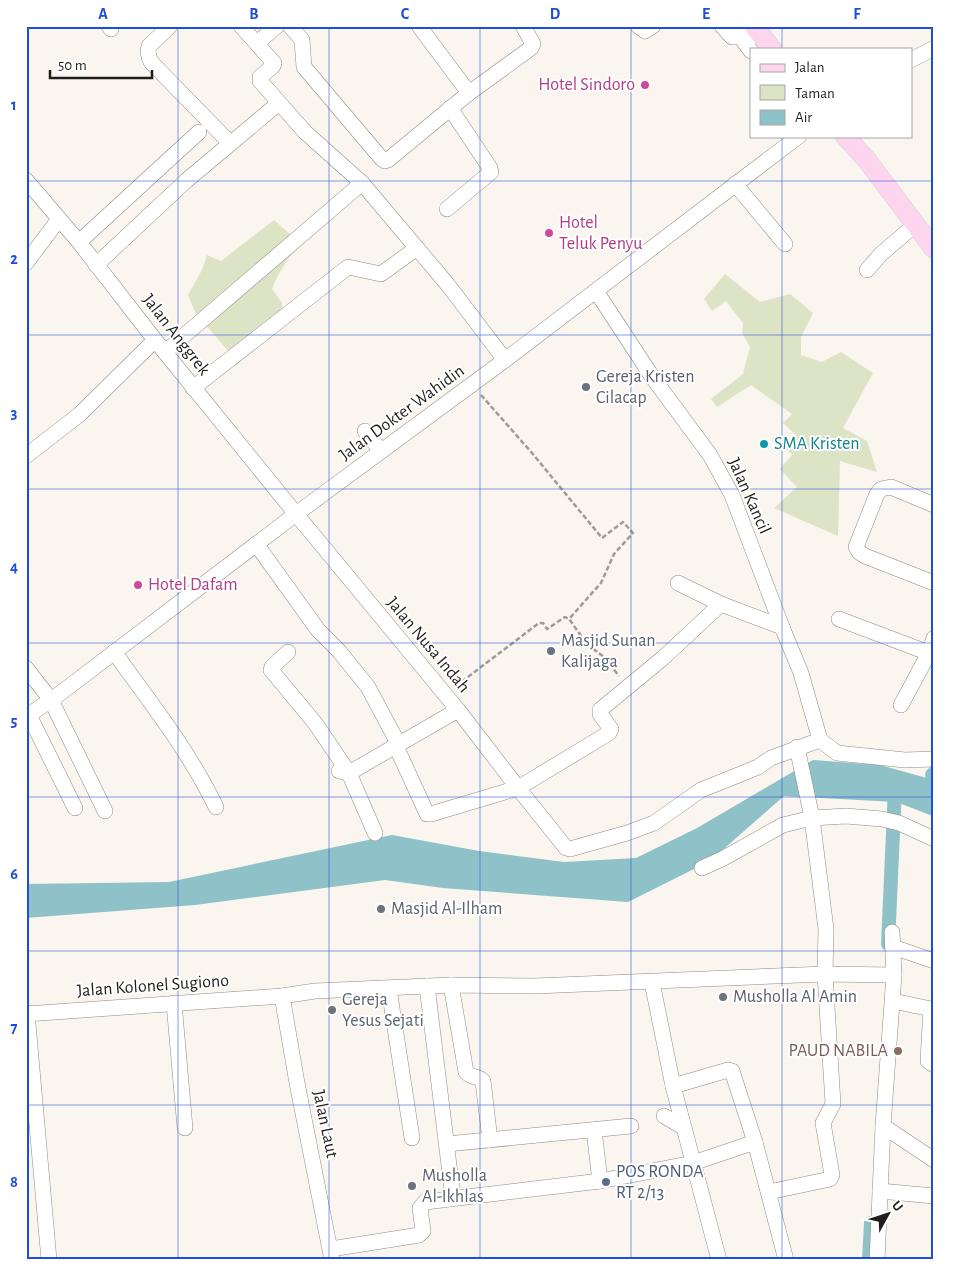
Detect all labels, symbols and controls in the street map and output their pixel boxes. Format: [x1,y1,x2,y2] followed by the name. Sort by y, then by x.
[98,6,108,22] text: A
[249,6,259,22] text: B
[401,6,410,22] text: C
[550,6,561,22] text: D
[702,6,710,22] text: E
[853,6,861,22] text: F
[50,48,152,80] scale bar
[750,48,912,138] legend
[58,58,87,73] text: 50 m
[795,60,825,75] text: Jalan
[538,76,635,94] place label: Hotel Sindoro
[639,79,651,91] marker: Hotel Sindoro
[795,86,835,101] text: Taman
[11,97,17,113] text: 1
[795,110,812,125] text: Air
[559,214,642,253] place label: Hotel Teluk Penyu
[543,227,555,239] marker: Hotel Teluk Penyu
[10,251,18,267] text: 2
[139,291,214,380] street label: Jalan Anggrek
[336,362,468,464] street label: Jalan Dokter Wahidin
[596,368,694,407] place label: Gereja Kristen Cilacap
[580,381,592,393] marker: Gereja Kristen Cilacap
[11,405,18,421] text: 3
[774,435,860,453] place label: SMA Kristen
[758,438,770,450] marker: SMA Kristen
[724,455,774,537] street label: Jalan Kancil
[10,559,18,575] text: 4
[148,576,238,594] place label: Hotel Dafam
[132,579,144,591] marker: Hotel Dafam
[383,594,473,696] street label: Jalan Nusa Indah
[561,632,656,671] place label: Masjid Sunan Kalijaga
[545,645,557,657] marker: Masjid Sunan Kalijaga
[11,713,18,729] text: 5
[10,866,18,882] text: 6
[391,900,502,918] place label: Masjid Al-Ilham
[375,903,387,915] marker: Masjid Al-Ilham
[76,972,230,1000] street label: Jalan Kolonel Sugiono
[733,988,857,1006] place label: Musholla Al Amin
[342,991,424,1030] place label: Gereja Yesus Sejati
[717,991,729,1003] marker: Musholla Al Amin
[326,1004,338,1016] marker: Gereja Yesus Sejati
[11,1020,18,1036] text: 7
[788,1042,889,1060] place label: PAUD NABILA
[892,1045,904,1057] marker: PAUD NABILA
[309,1088,341,1160] street label: Jalan Laut
[616,1163,704,1202] place label: POS RONDA RT 2/13
[422,1167,487,1206] place label: Musholla Al-Ikhlas
[10,1174,18,1190] text: 8
[600,1176,612,1188] marker: POS RONDA RT 2/13
[406,1180,418,1192] marker: Musholla Al-Ikhlas
[862,1188,912,1238] north arrow
[889,1198,905,1214] text: U

